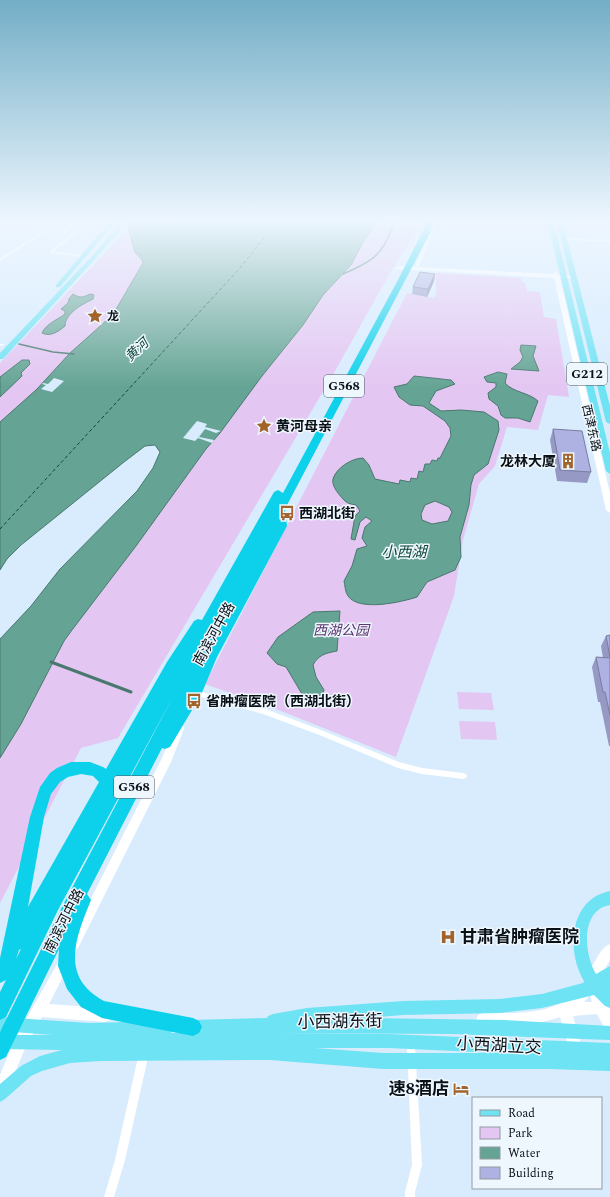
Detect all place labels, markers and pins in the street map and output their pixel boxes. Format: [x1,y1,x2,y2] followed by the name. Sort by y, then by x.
[86,307,104,325] place icon: 龙
[107,307,119,326] place label: 龙
[276,416,332,437] place label: 黄河母亲
[255,417,273,435] place icon: 黄河母亲
[500,451,556,472] place label: 龙林大厦
[559,452,577,470] building icon: 龙林大厦
[299,503,355,524] place label: 西湖北街
[278,504,296,522] bus stop icon: 西湖北街
[206,691,360,712] place label: 省肿瘤医院（西湖北街）
[185,692,203,710] bus stop icon: 省肿瘤医院（西湖北街）
[460,924,579,950] place label: 甘肃省肿瘤医院
[439,928,457,946] hospital icon: 甘肃省肿瘤医院
[388,1076,449,1102] place label: 速8酒店
[452,1080,470,1098] hotel icon: 速8酒店

